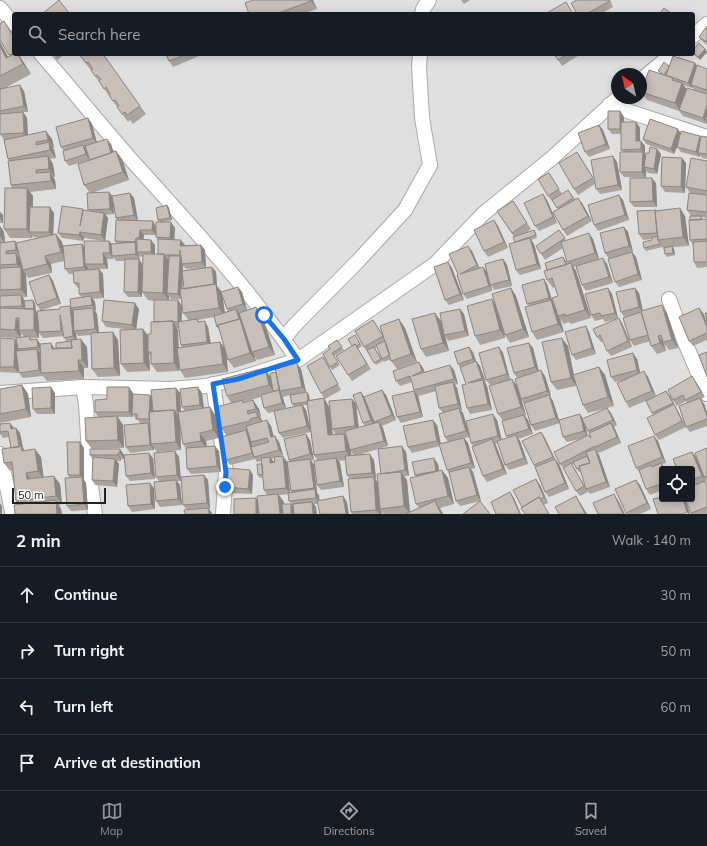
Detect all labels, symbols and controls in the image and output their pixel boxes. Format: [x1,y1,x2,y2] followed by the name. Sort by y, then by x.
[12,12,695,56] search box
[26,23,48,45] icon: search
[58,25,140,44] text: Search here
[611,68,647,104] north arrow
[255,306,273,324] route start
[659,466,695,502] map controls
[659,466,695,502] button: locate
[216,478,234,496] route end
[12,486,106,505] scale bar
[18,488,44,502] text: 50 m
[16,530,61,551] text: 2 min
[612,532,691,548] text: Walk · 140 m
[16,584,38,606] icon: ahead
[54,585,117,604] text: Continue
[661,587,691,603] text: 30 m
[16,640,38,662] icon: right
[54,641,124,660] text: Turn right
[661,643,691,659] text: 50 m
[16,696,38,718] icon: left
[54,697,113,716] text: Turn left
[661,699,691,715] text: 60 m
[16,752,38,774] icon: arrive
[54,753,201,772] text: Arrive at destination
[100,800,123,838] tab: Map
[324,800,374,838] tab: Directions
[575,800,607,838] tab: Saved

